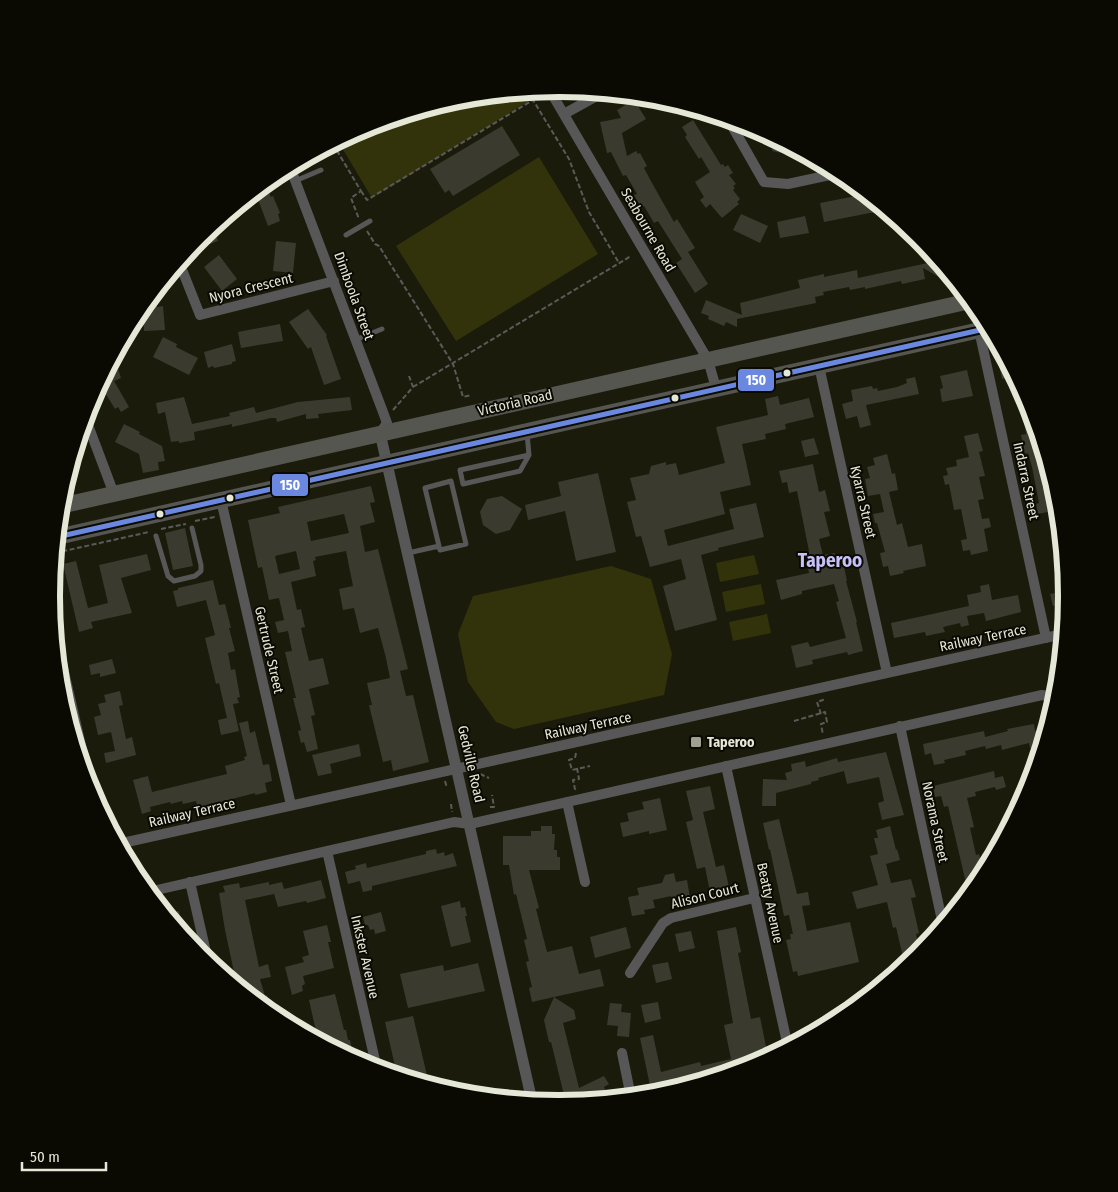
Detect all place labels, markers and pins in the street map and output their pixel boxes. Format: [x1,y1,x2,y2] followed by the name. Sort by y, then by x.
[782,368,792,378] unlabelled marker
[670,393,680,403] unlabelled marker
[225,493,235,503] unlabelled marker
[155,509,165,519] unlabelled marker
[707,734,755,751] place label: Taperoo
[689,735,703,749] marker: Taperoo

